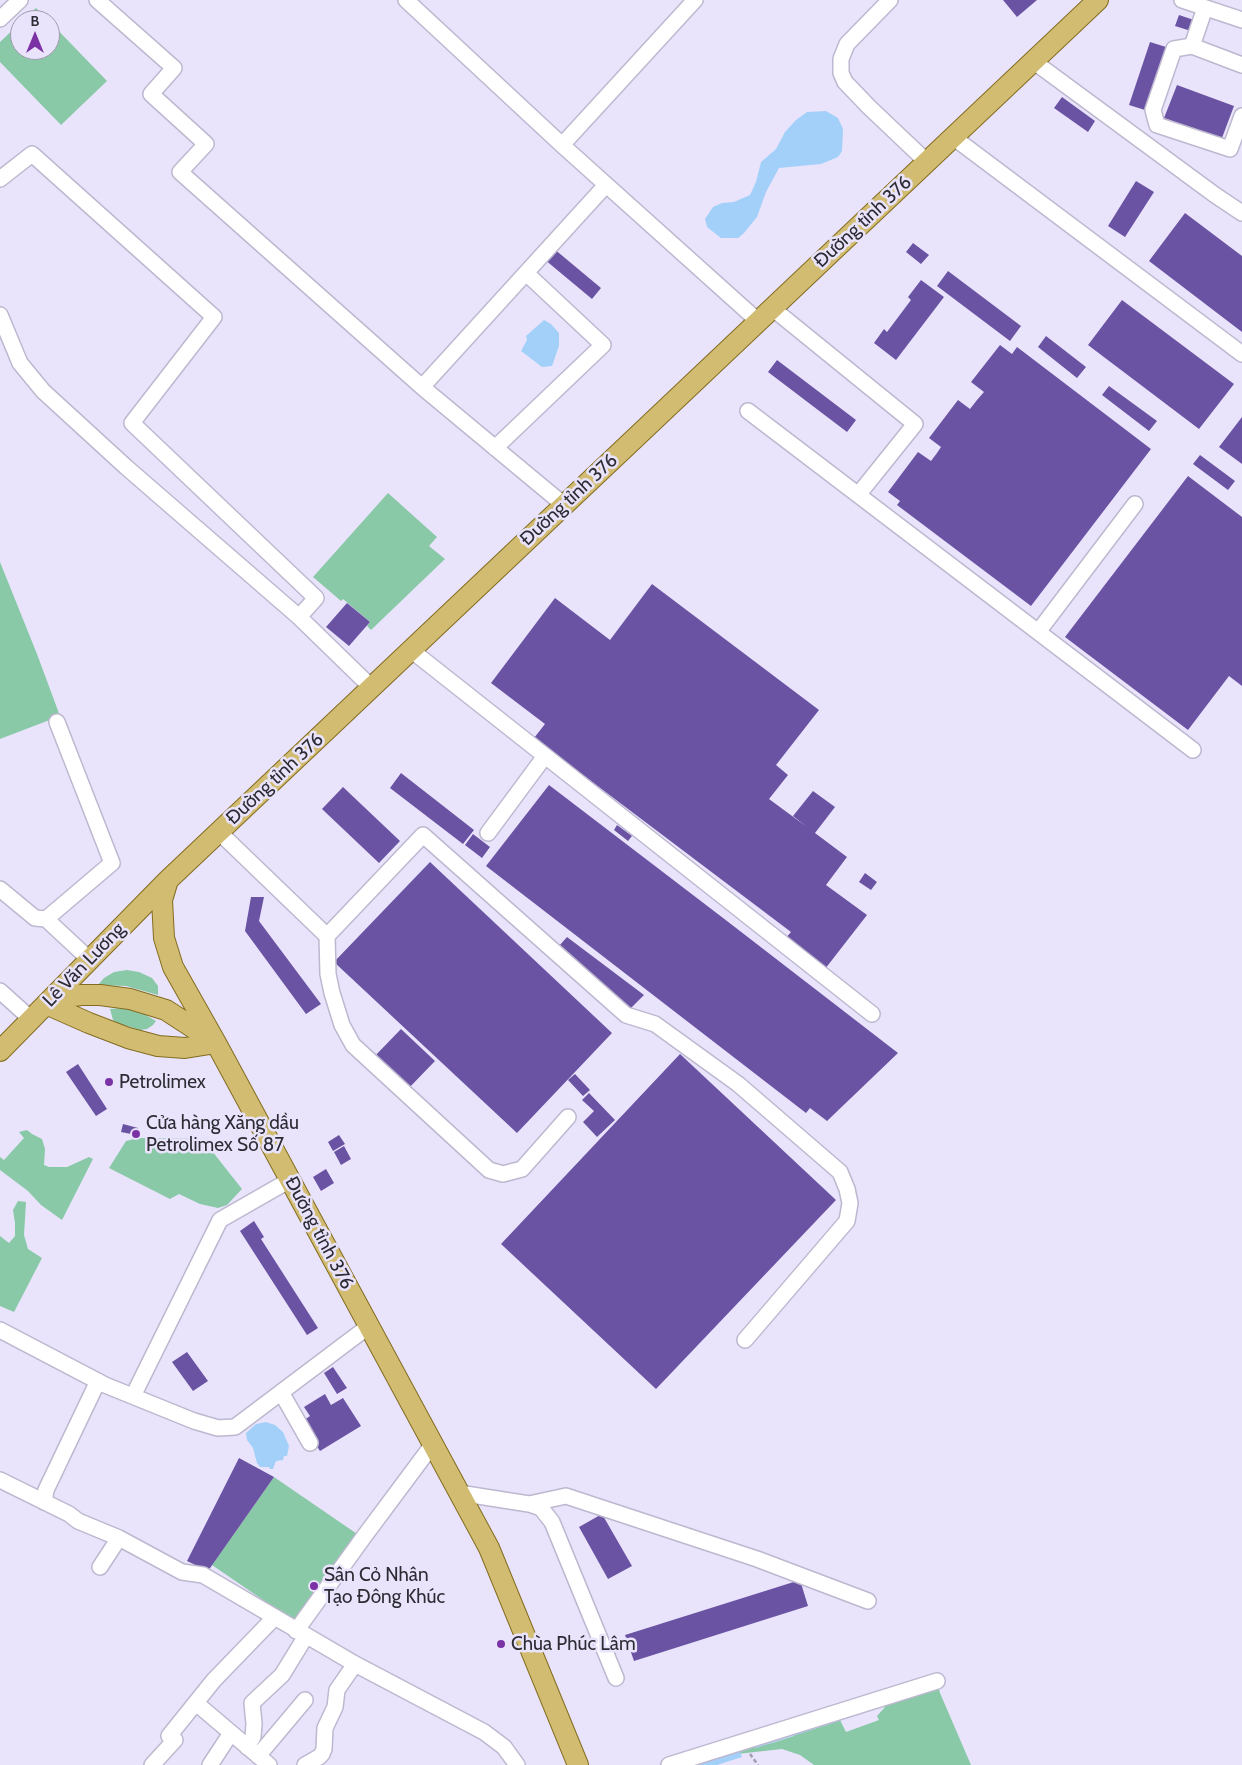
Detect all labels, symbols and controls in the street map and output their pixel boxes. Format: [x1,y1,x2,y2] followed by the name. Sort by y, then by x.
[10,10,60,60] north arrow
[31,12,39,30] text: B
[810,171,916,273] street label: Đường tỉnh 376
[516,449,622,551] street label: Đường tỉnh 376
[222,728,328,830] street label: Đường tỉnh 376
[38,918,130,1012] street label: Lê Văn Lương
[119,1071,206,1093] place label: Petrolimex
[103,1076,115,1088] marker: Petrolimex
[146,1112,299,1156] place label: Cửa hàng Xăng dầu Petrolimex Số 87
[130,1128,142,1140] marker: Cửa hàng Xăng dầu Petrolimex Số 87
[280,1173,358,1293] street label: Đường tỉnh 376
[324,1564,445,1608] place label: Sân Cỏ Nhân Tạo Đông Khúc
[308,1580,320,1592] marker: Sân Cỏ Nhân Tạo Đông Khúc
[511,1633,636,1655] place label: Chùa Phúc Lâm
[495,1638,507,1650] marker: Chùa Phúc Lâm

